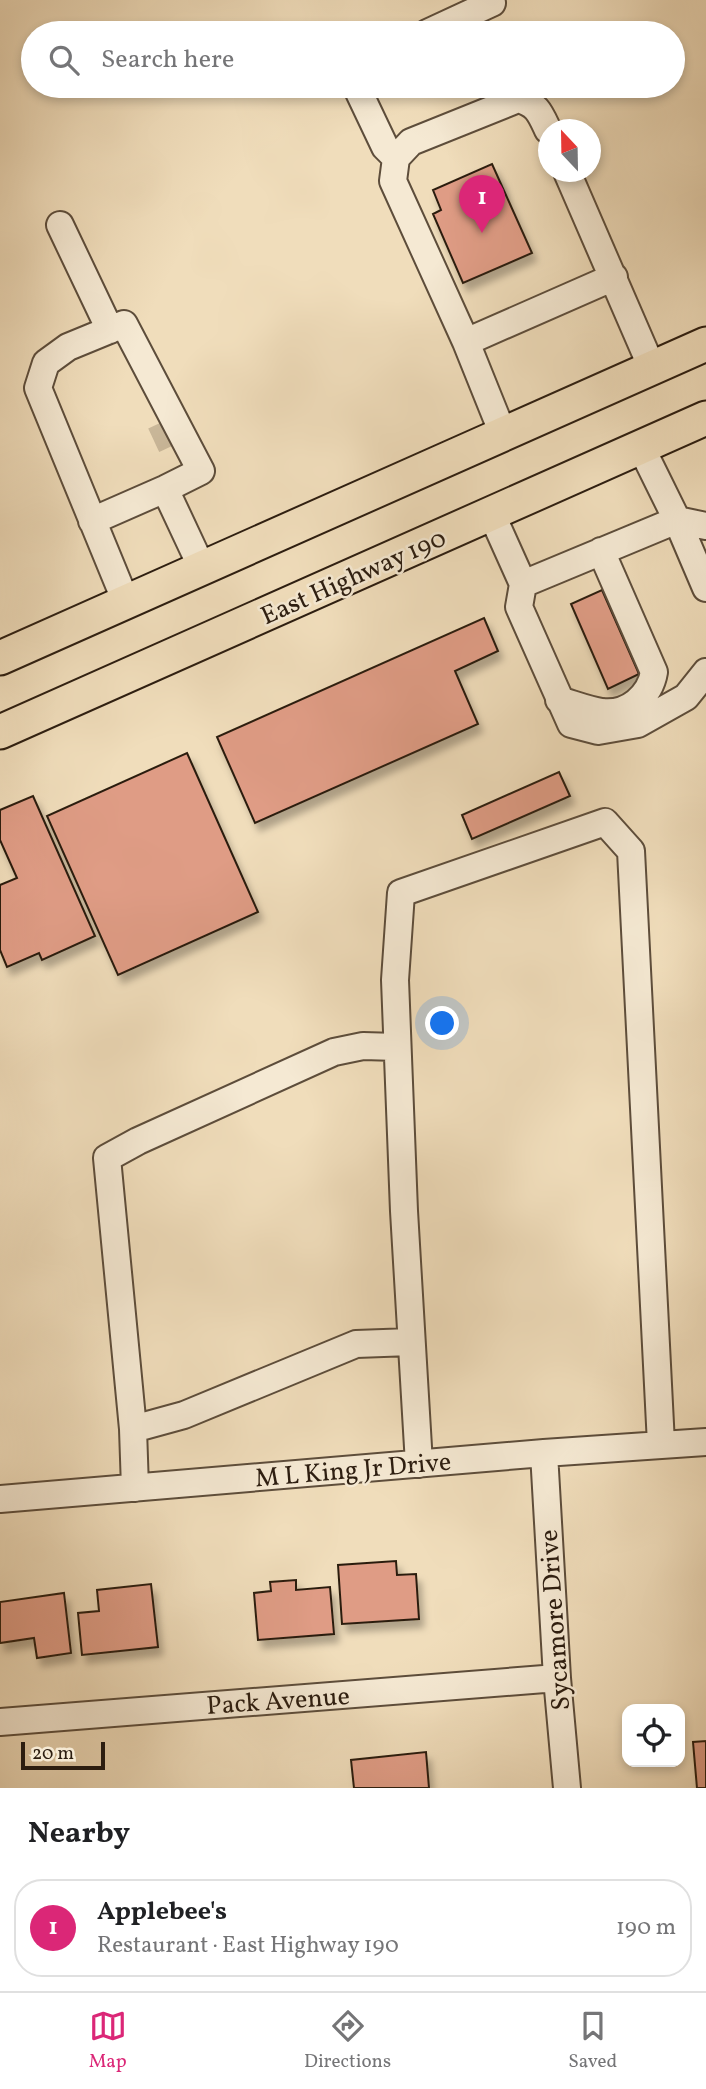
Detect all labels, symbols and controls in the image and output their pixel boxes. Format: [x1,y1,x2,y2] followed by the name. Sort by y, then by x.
[21,21,685,98] search box
[45,41,83,79] icon: search
[101,42,234,78] text: Search here
[538,119,601,182] north arrow
[459,175,505,233] pin: 1
[255,521,452,635] street label: East Highway 190
[425,1006,459,1040] your location
[254,1444,453,1497] street label: M L King Jr Drive
[532,1528,580,1712] street label: Sycamore Drive
[205,1679,351,1725] street label: Pack Avenue
[622,1704,685,1767] map controls
[622,1704,685,1767] button: locate
[21,1739,105,1771] scale bar
[32,1741,74,1767] text: 20 m
[28,1813,130,1855] text: Nearby
[97,1894,227,1930] text: Applebee's
[48,1912,58,1944] text: 1
[616,1912,676,1944] text: 190 m
[97,1930,399,1962] text: Restaurant · East Highway 190
[89,2007,127,2075] tab: Map
[304,2007,391,2075] tab: Directions
[568,2007,617,2075] tab: Saved

